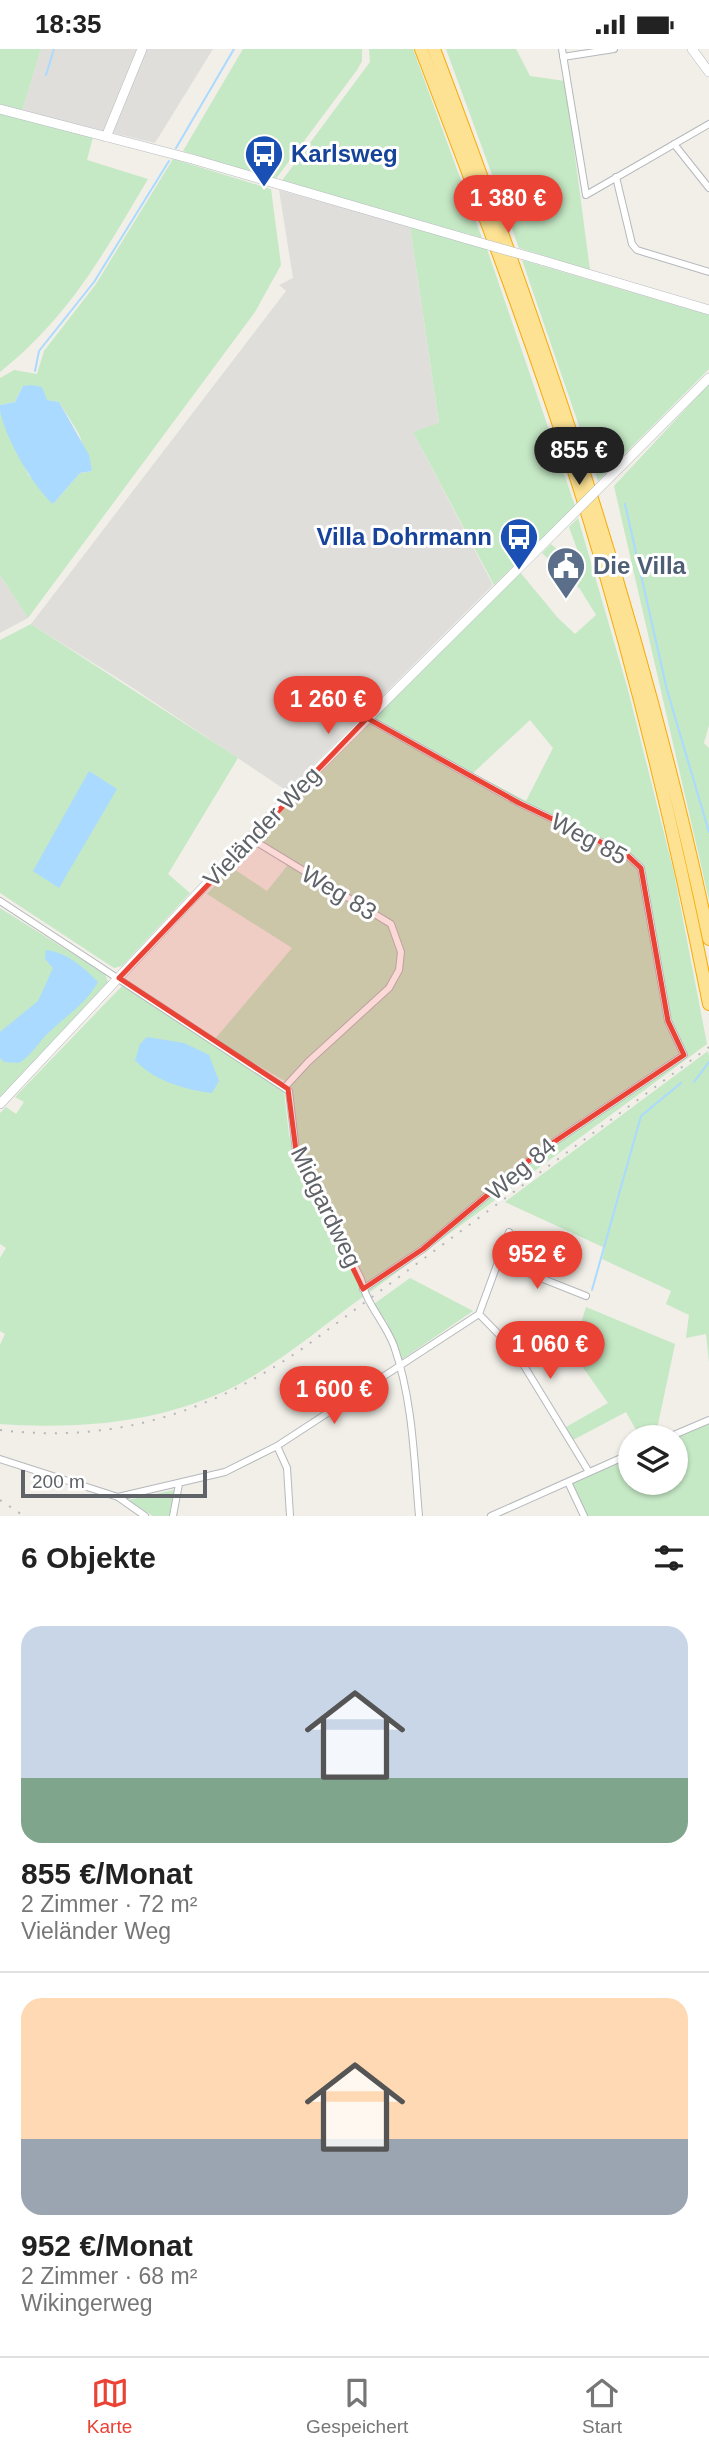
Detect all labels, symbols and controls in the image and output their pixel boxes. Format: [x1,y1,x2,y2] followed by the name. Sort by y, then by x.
[35,9,102,39] text: 18:35
[243,133,285,188] bus stop icon: Karlsweg
[291,140,398,167] place label: Karlsweg
[443,176,573,235] pin: 1 380 €
[470,185,546,211] text: 1 380 €
[530,427,628,487] pin: 855 €
[550,437,608,463] text: 855 €
[498,516,540,571] bus stop icon: Villa Dohrmann
[316,523,492,550] place label: Villa Dohrmann
[545,545,587,600] public building icon: Die Villa
[593,552,687,579] place label: Die Villa
[263,677,393,736] pin: 1 260 €
[290,686,366,712] text: 1 260 €
[198,761,326,892] street label: Vieländer Weg
[547,807,632,870] street label: Weg 85
[297,860,381,925] street label: Weg 83
[480,1132,561,1205] street label: Weg 84
[286,1142,367,1271] street label: Midgardweg
[488,1231,586,1291] pin: 952 €
[508,1241,566,1267] text: 952 €
[485,1321,615,1381] pin: 1 060 €
[512,1331,588,1357] text: 1 060 €
[269,1367,399,1426] pin: 1 600 €
[296,1376,372,1402] text: 1 600 €
[618,1425,688,1495] map controls
[618,1425,688,1495] button: layers
[21,1467,206,1499] scale bar
[32,1471,85,1492] text: 200 m
[650,1539,688,1577] icon: filters
[21,1541,156,1574] text: 6 Objekte
[292,1672,418,1798] icon: home
[21,1857,193,1890] text: 855 €/Monat
[21,1891,197,1917] text: 2 Zimmer · 72 m²
[21,1918,171,1944] text: Vieländer Weg
[292,2044,418,2170] icon: home
[21,2229,193,2262] text: 952 €/Monat
[21,2263,197,2289] text: 2 Zimmer · 68 m²
[21,2290,153,2316] text: Wikingerweg
[87,2374,132,2438] tab: Karte
[306,2374,408,2438] tab: Gespeichert
[582,2374,622,2438] tab: Start

